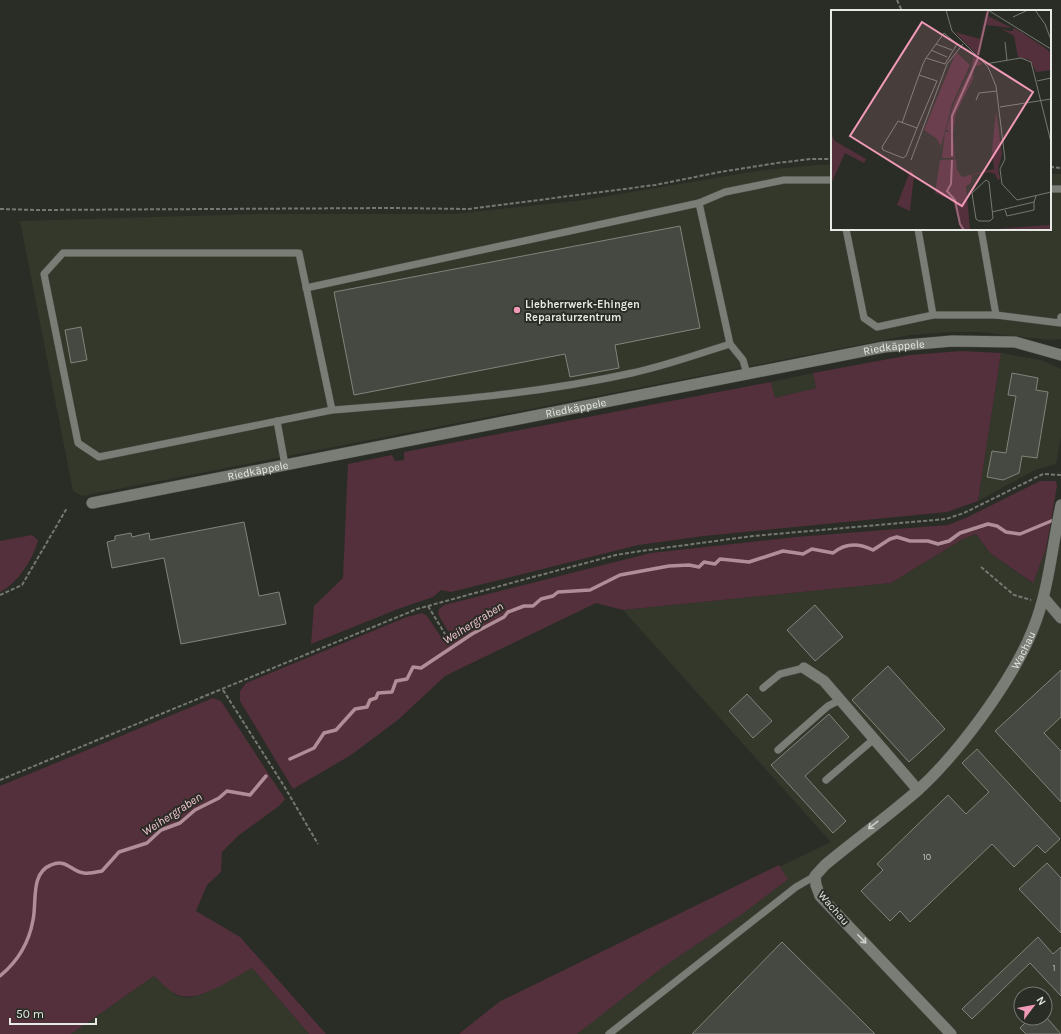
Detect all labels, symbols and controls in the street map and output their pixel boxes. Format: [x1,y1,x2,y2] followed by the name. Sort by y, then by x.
[831,10,1051,230] inset map
[525,298,640,324] place label: Liebherrwerk-Ehingen Reparaturzentrum
[512,305,522,315] marker: Liebherrwerk-Ehingen Reparaturzentrum
[862,337,925,358] street label: Riedkäppele
[544,396,608,421] street label: Riedkäppele
[226,458,290,483] street label: Riedkäppele
[440,599,506,647] water label: Weihergraben
[1008,630,1038,671] street label: Wachau
[139,789,205,839] water label: Weihergraben
[868,821,879,829] one-way arrow
[923,852,931,862] house number: 10
[815,889,852,928] street label: Wachau
[857,934,866,944] one-way arrow
[1053,963,1056,973] house number: 1
[1013,986,1053,1026] north arrow
[1033,994,1049,1008] text: N
[10,1000,96,1026] scale bar
[16,1007,44,1021] text: 50 m

